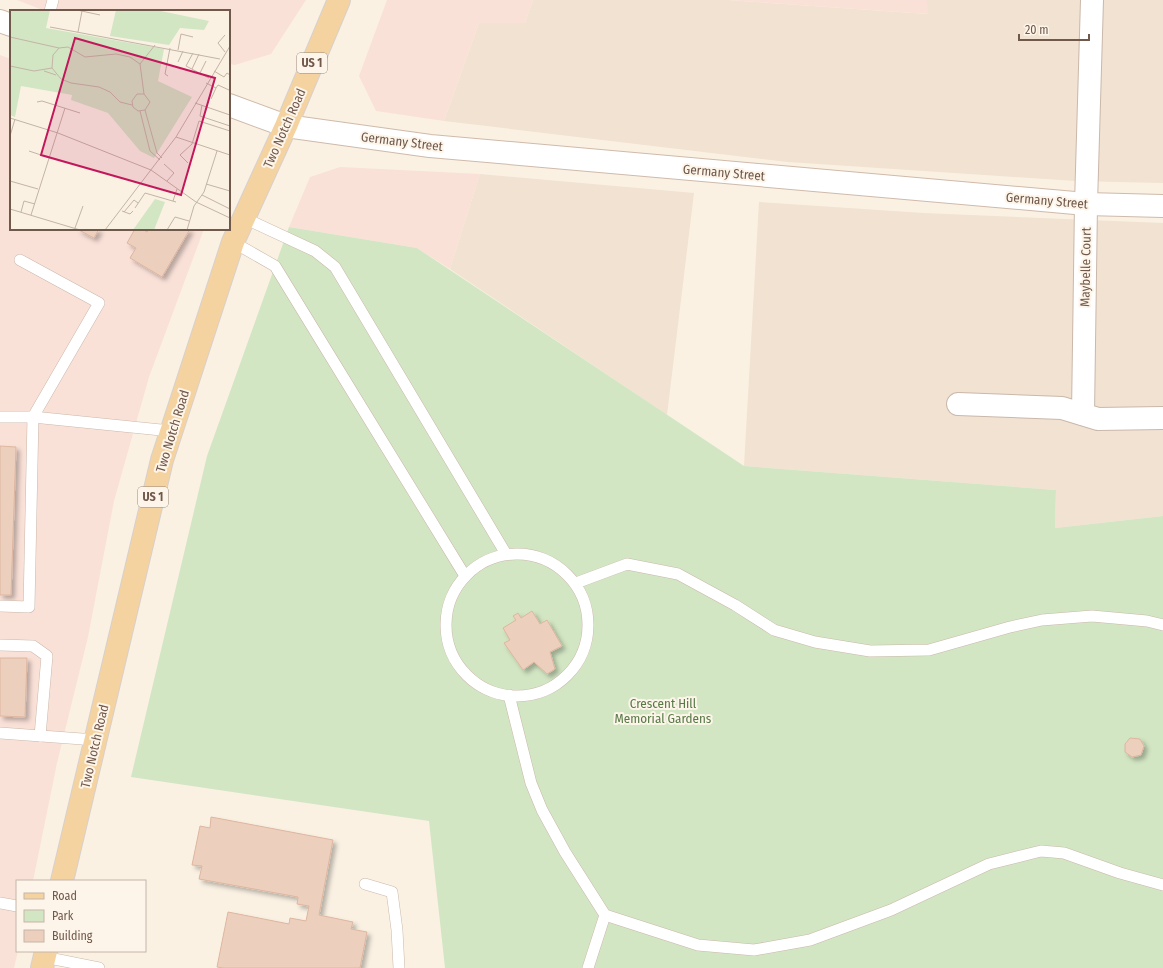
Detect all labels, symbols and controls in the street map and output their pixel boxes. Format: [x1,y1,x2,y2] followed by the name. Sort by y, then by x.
[10,10,230,230] inset map
[1019,16,1089,42] scale bar
[1025,23,1049,37] text: 20 m
[297,53,327,73] road number: US 1
[260,86,309,170] street label: Two Notch Road
[360,129,444,154] street label: Germany Street
[682,161,766,184] street label: Germany Street
[1005,189,1089,212] street label: Germany Street
[1077,226,1094,307] street label: Maybelle Court
[153,388,192,474] street label: Two Notch Road
[138,487,168,507] road number: US 1
[615,696,712,726] park label: Crescent Hill Memorial Gardens
[78,703,111,789] street label: Two Notch Road
[16,880,146,952] legend
[52,889,77,903] text: Road
[52,909,74,923] text: Park
[52,929,93,943] text: Building

